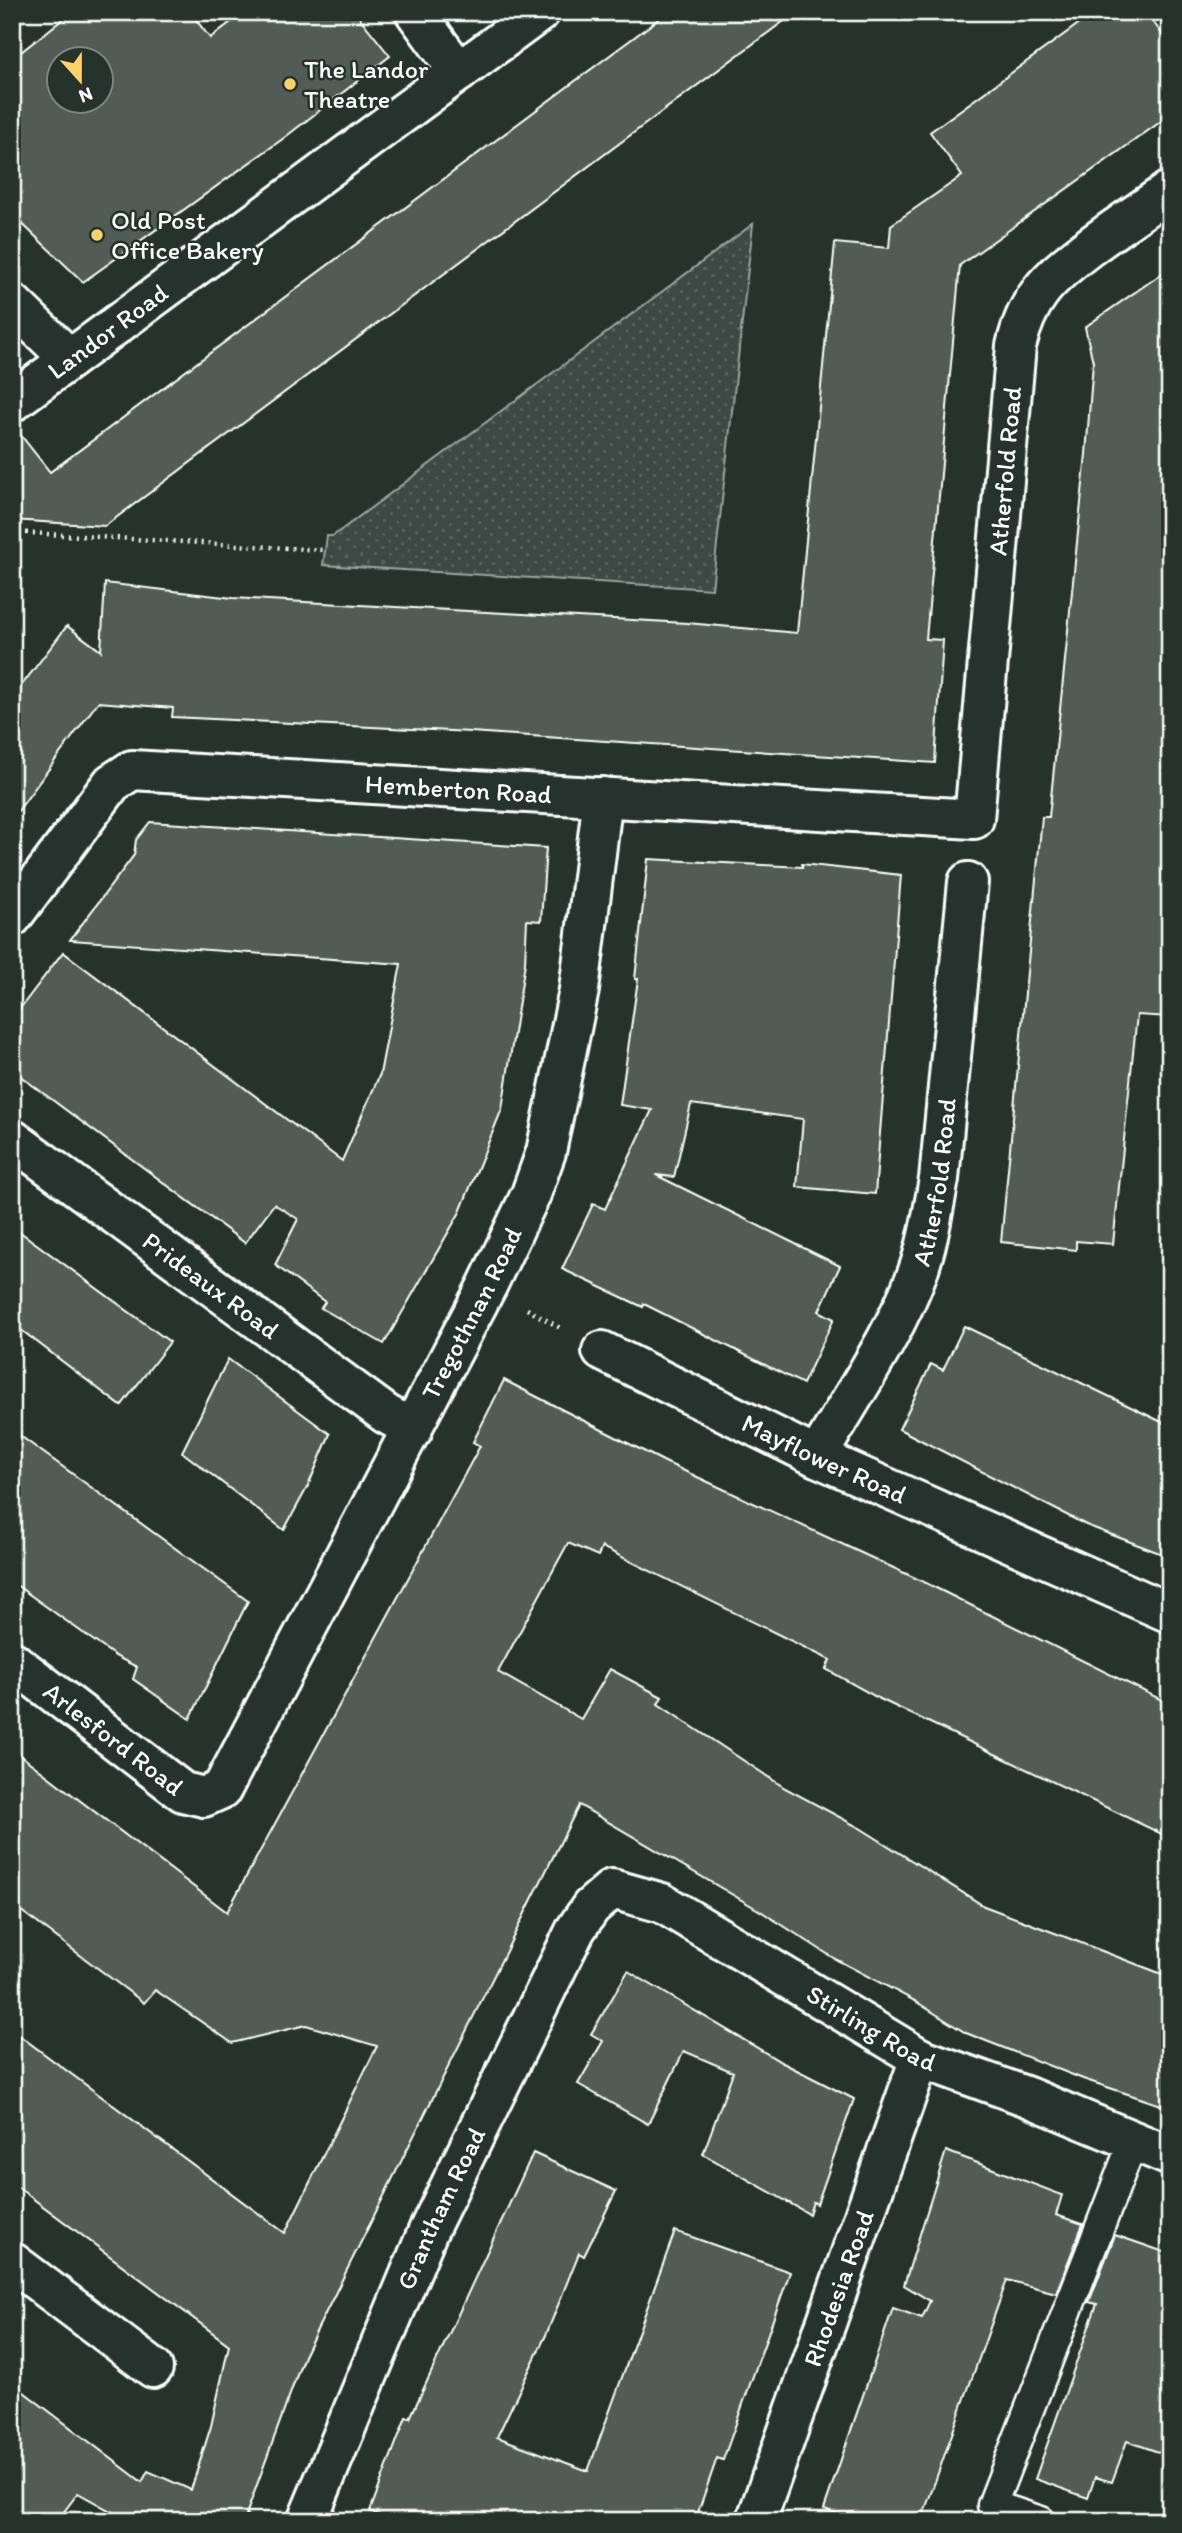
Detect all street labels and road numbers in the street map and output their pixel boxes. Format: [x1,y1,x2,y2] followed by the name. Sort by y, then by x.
[41,276,175,386] street label: Landor Road
[981,384,1028,557] street label: Atherfold Road
[364,768,553,810] street label: Hemberton Road
[905,1096,963,1270] street label: Atherfold Road
[414,1221,529,1405] street label: Tregothnan Road
[136,1225,286,1346] street label: Prideaux Road
[737,1406,912,1511] street label: Mayflower Road
[37,1675,191,1803] street label: Arlesford Road
[801,1978,940,2078] street label: Stirling Road
[389,2122,492,2294] street label: Grantham Road
[796,2205,881,2371] street label: Rhodesia Road

